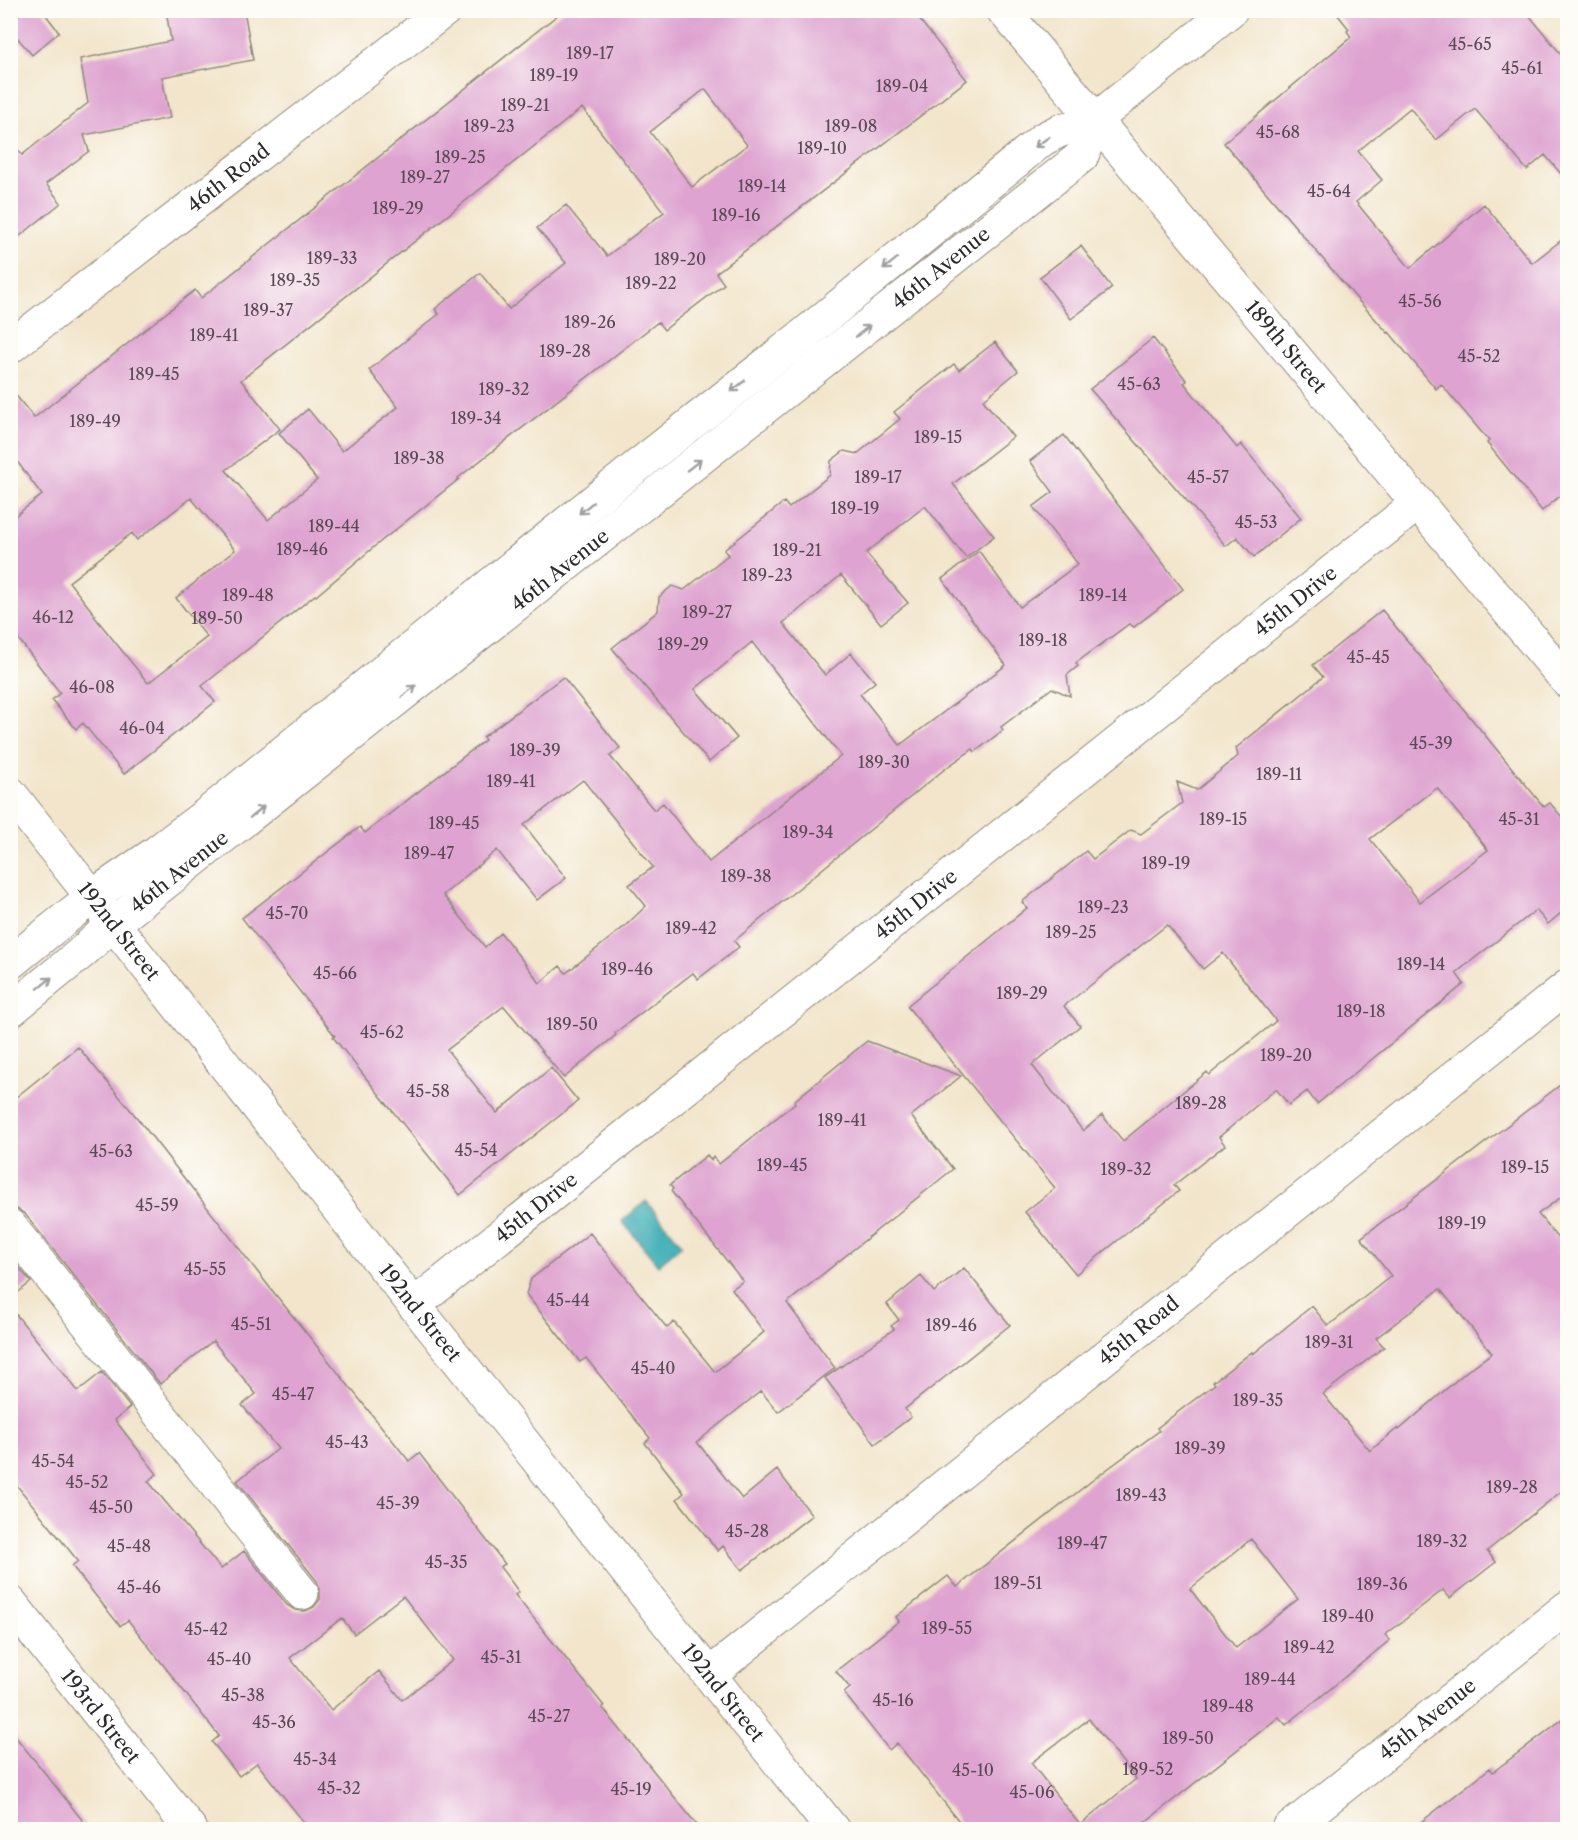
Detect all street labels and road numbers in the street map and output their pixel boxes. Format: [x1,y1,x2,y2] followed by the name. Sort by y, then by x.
[182,139,274,217] street label: 46th Road
[887,222,995,314] street label: 46th Avenue
[1240,296,1332,398] street label: 189th Street
[506,524,614,616] street label: 46th Avenue
[1249,561,1342,641] street label: 45th Drive
[125,826,233,918] street label: 46th Avenue
[869,864,962,945] street label: 45th Drive
[73,877,165,985] street label: 192nd Street
[490,1167,582,1248] street label: 45th Drive
[374,1259,466,1366] street label: 192nd Street
[1093,1291,1184,1370] street label: 45th Road
[677,1639,770,1746] street label: 192nd Street
[56,1664,145,1768] street label: 193rd Street
[1374,1673,1481,1765] street label: 45th Avenue

